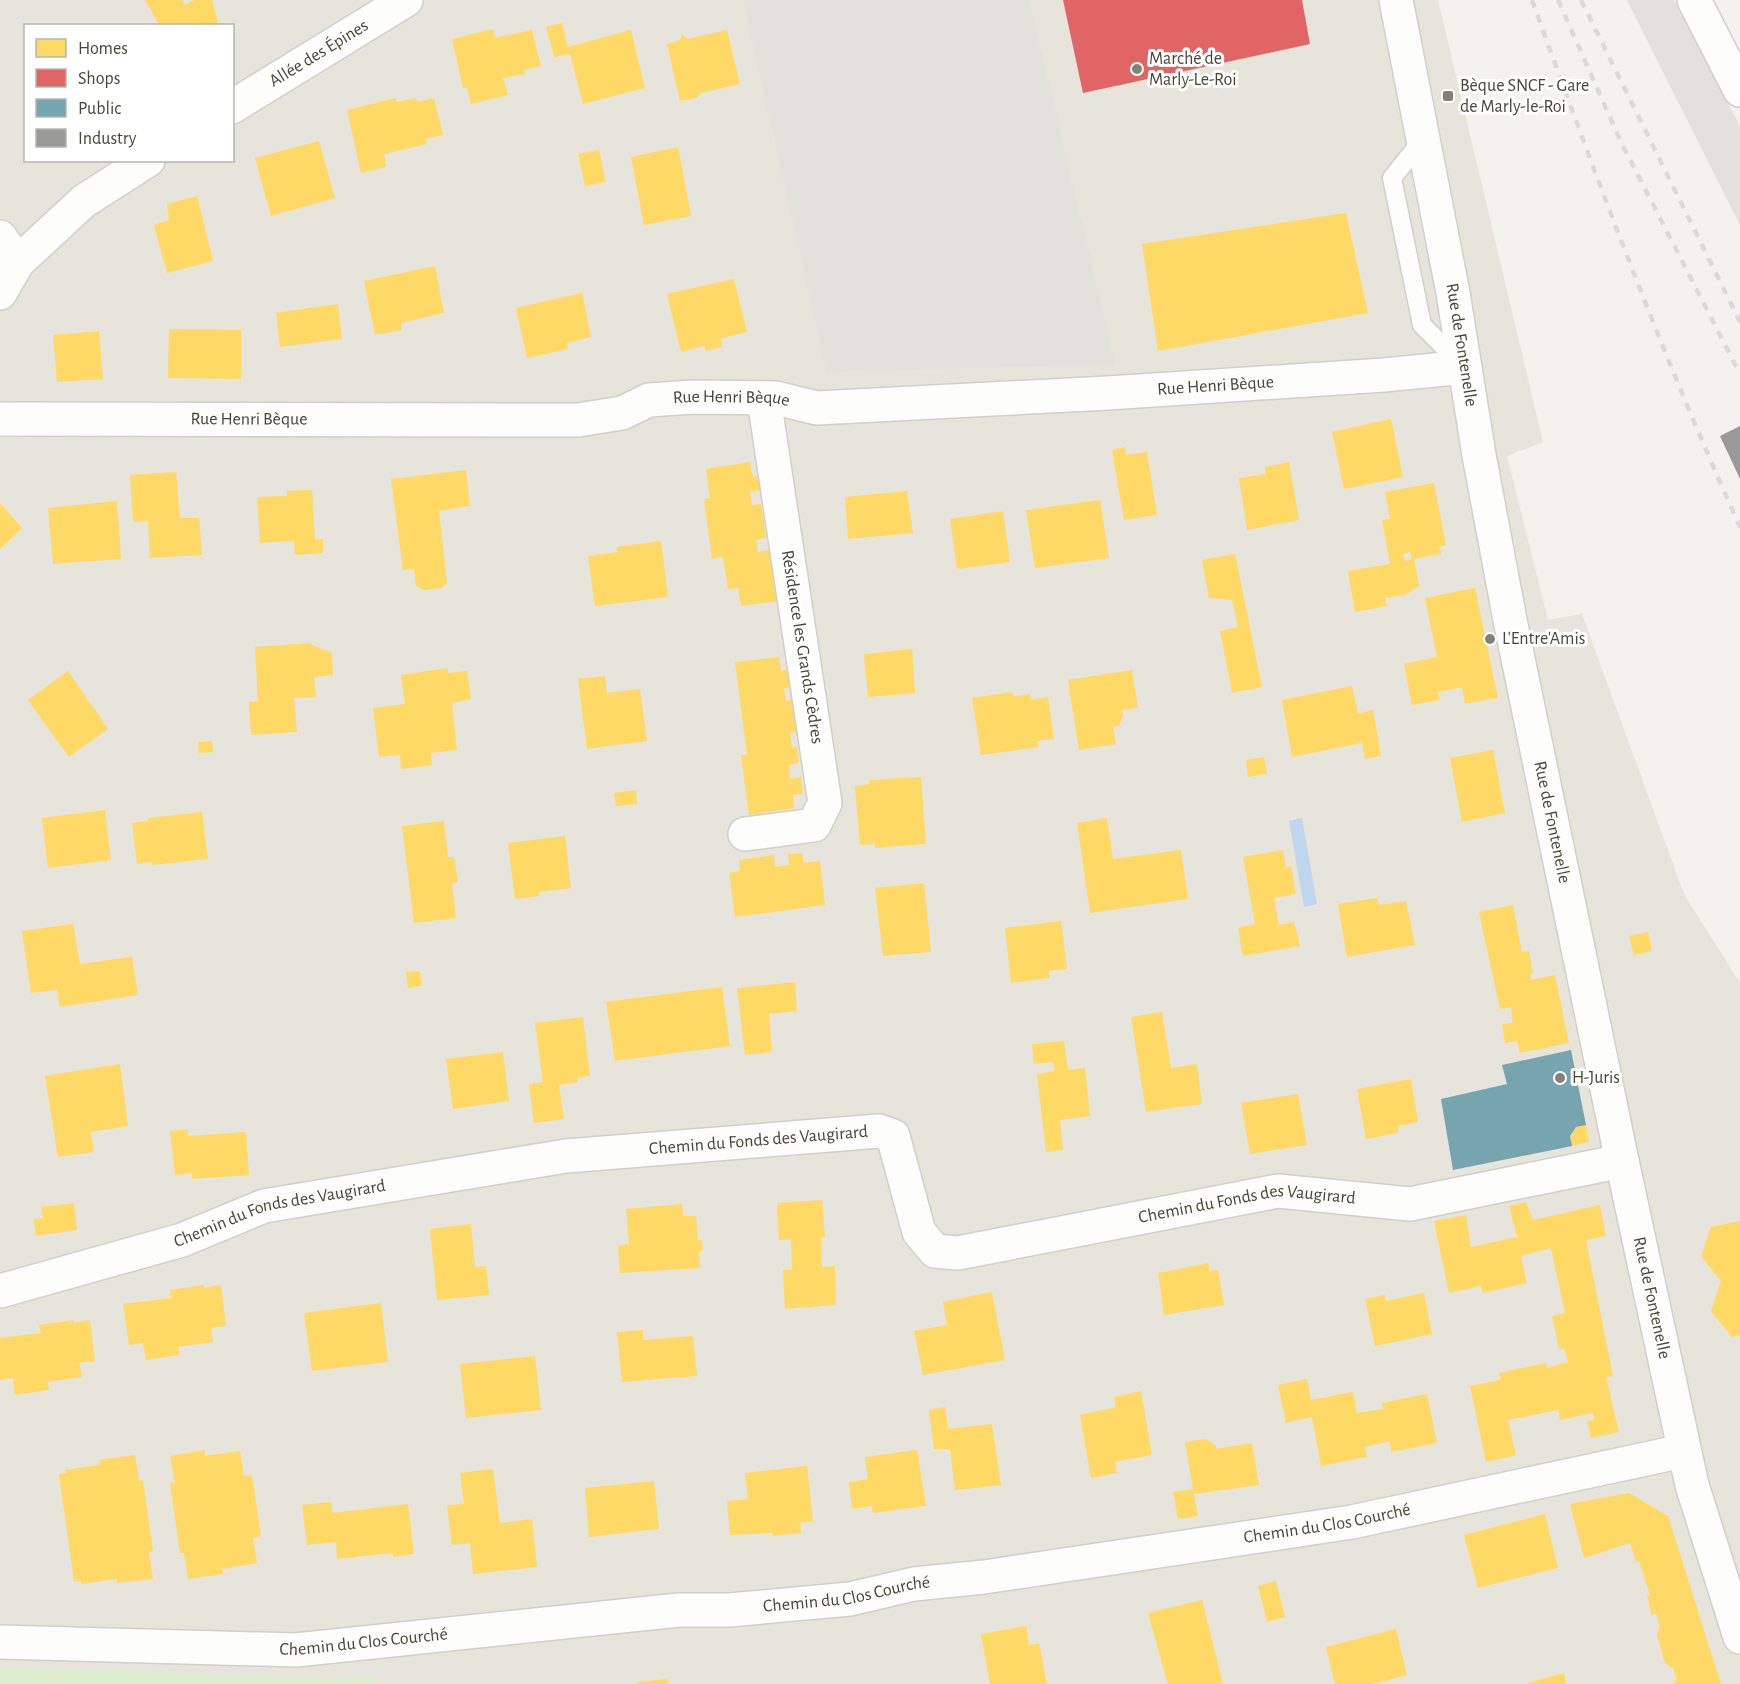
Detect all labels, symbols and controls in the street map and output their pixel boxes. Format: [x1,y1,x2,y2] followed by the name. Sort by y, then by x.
[266,16,372,91] street label: Allée des Épines
[24,24,234,162] legend
[78,40,128,58] text: Homes
[1149,50,1237,89] place label: Marché de Marly-Le-Roi
[1130,62,1144,76] marker: Marché de Marly-Le-Roi
[78,70,120,88] text: Shops
[1460,77,1589,116] place label: Bèque SNCF - Gare de Marly-le-Roi
[1441,89,1455,103] marker: Bèque SNCF - Gare de Marly-le-Roi
[78,100,121,118] text: Public
[78,130,137,148] text: Industry
[1442,282,1480,408] street label: Rue de Fontenelle
[1157,373,1275,399] street label: Rue Henri Bèque
[672,388,792,410] street label: Rue Henri Bèque
[190,410,308,429] street label: Rue Henri Bèque
[778,549,826,745] street label: Résidence les Grands Cèdres
[1502,630,1585,648] place label: L'Entre'Amis
[1483,632,1497,646] marker: L'Entre'Amis
[1530,759,1573,885] street label: Rue de Fontenelle
[1572,1069,1620,1087] place label: H-Juris
[1553,1071,1567,1085] marker: H-Juris
[648,1123,869,1158] street label: Chemin du Fonds des Vaugirard
[172,1177,387,1251] street label: Chemin du Fonds des Vaugirard
[1137,1182,1356,1227] street label: Chemin du Fonds des Vaugirard
[1630,1235,1674,1361] street label: Rue de Fontenelle
[1242,1501,1412,1547] street label: Chemin du Clos Courché
[762,1573,931,1616] street label: Chemin du Clos Courché
[279,1625,449,1659] street label: Chemin du Clos Courché

